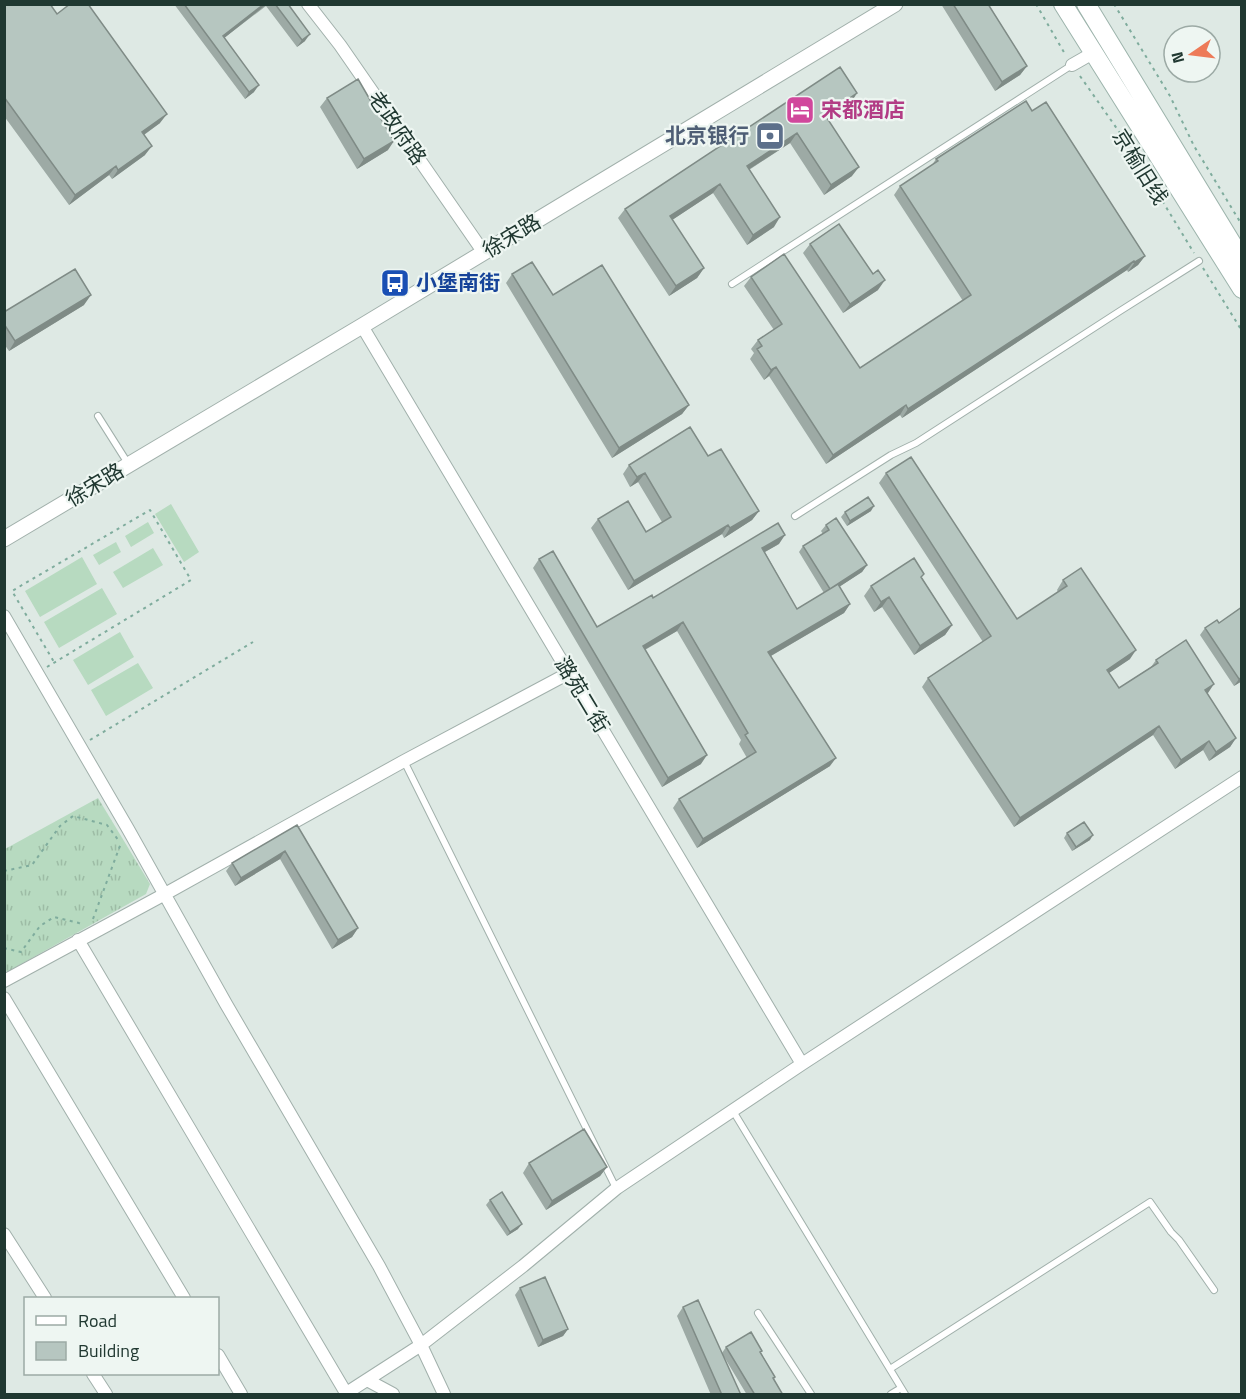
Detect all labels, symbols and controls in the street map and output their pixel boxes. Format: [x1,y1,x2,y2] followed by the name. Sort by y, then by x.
[1162,24,1222,84] north arrow
[1164,49,1190,66] text: N
[361,84,435,171] street label: 老政府路
[821,93,905,125] place label: 宋都酒店
[784,94,816,126] hotel icon: 宋都酒店
[665,119,749,151] place label: 北京银行
[754,120,786,152] bank icon: 北京银行
[1105,122,1177,211] street label: 京榆旧线
[476,205,547,265] street label: 徐宋路
[416,266,500,298] place label: 小堡南街
[379,267,411,299] bus stop icon: 小堡南街
[59,454,130,514] street label: 徐宋路
[548,650,618,739] street label: 潞苑二街
[24,1297,219,1375] legend
[78,1307,117,1334] text: Road
[78,1337,139,1364] text: Building

